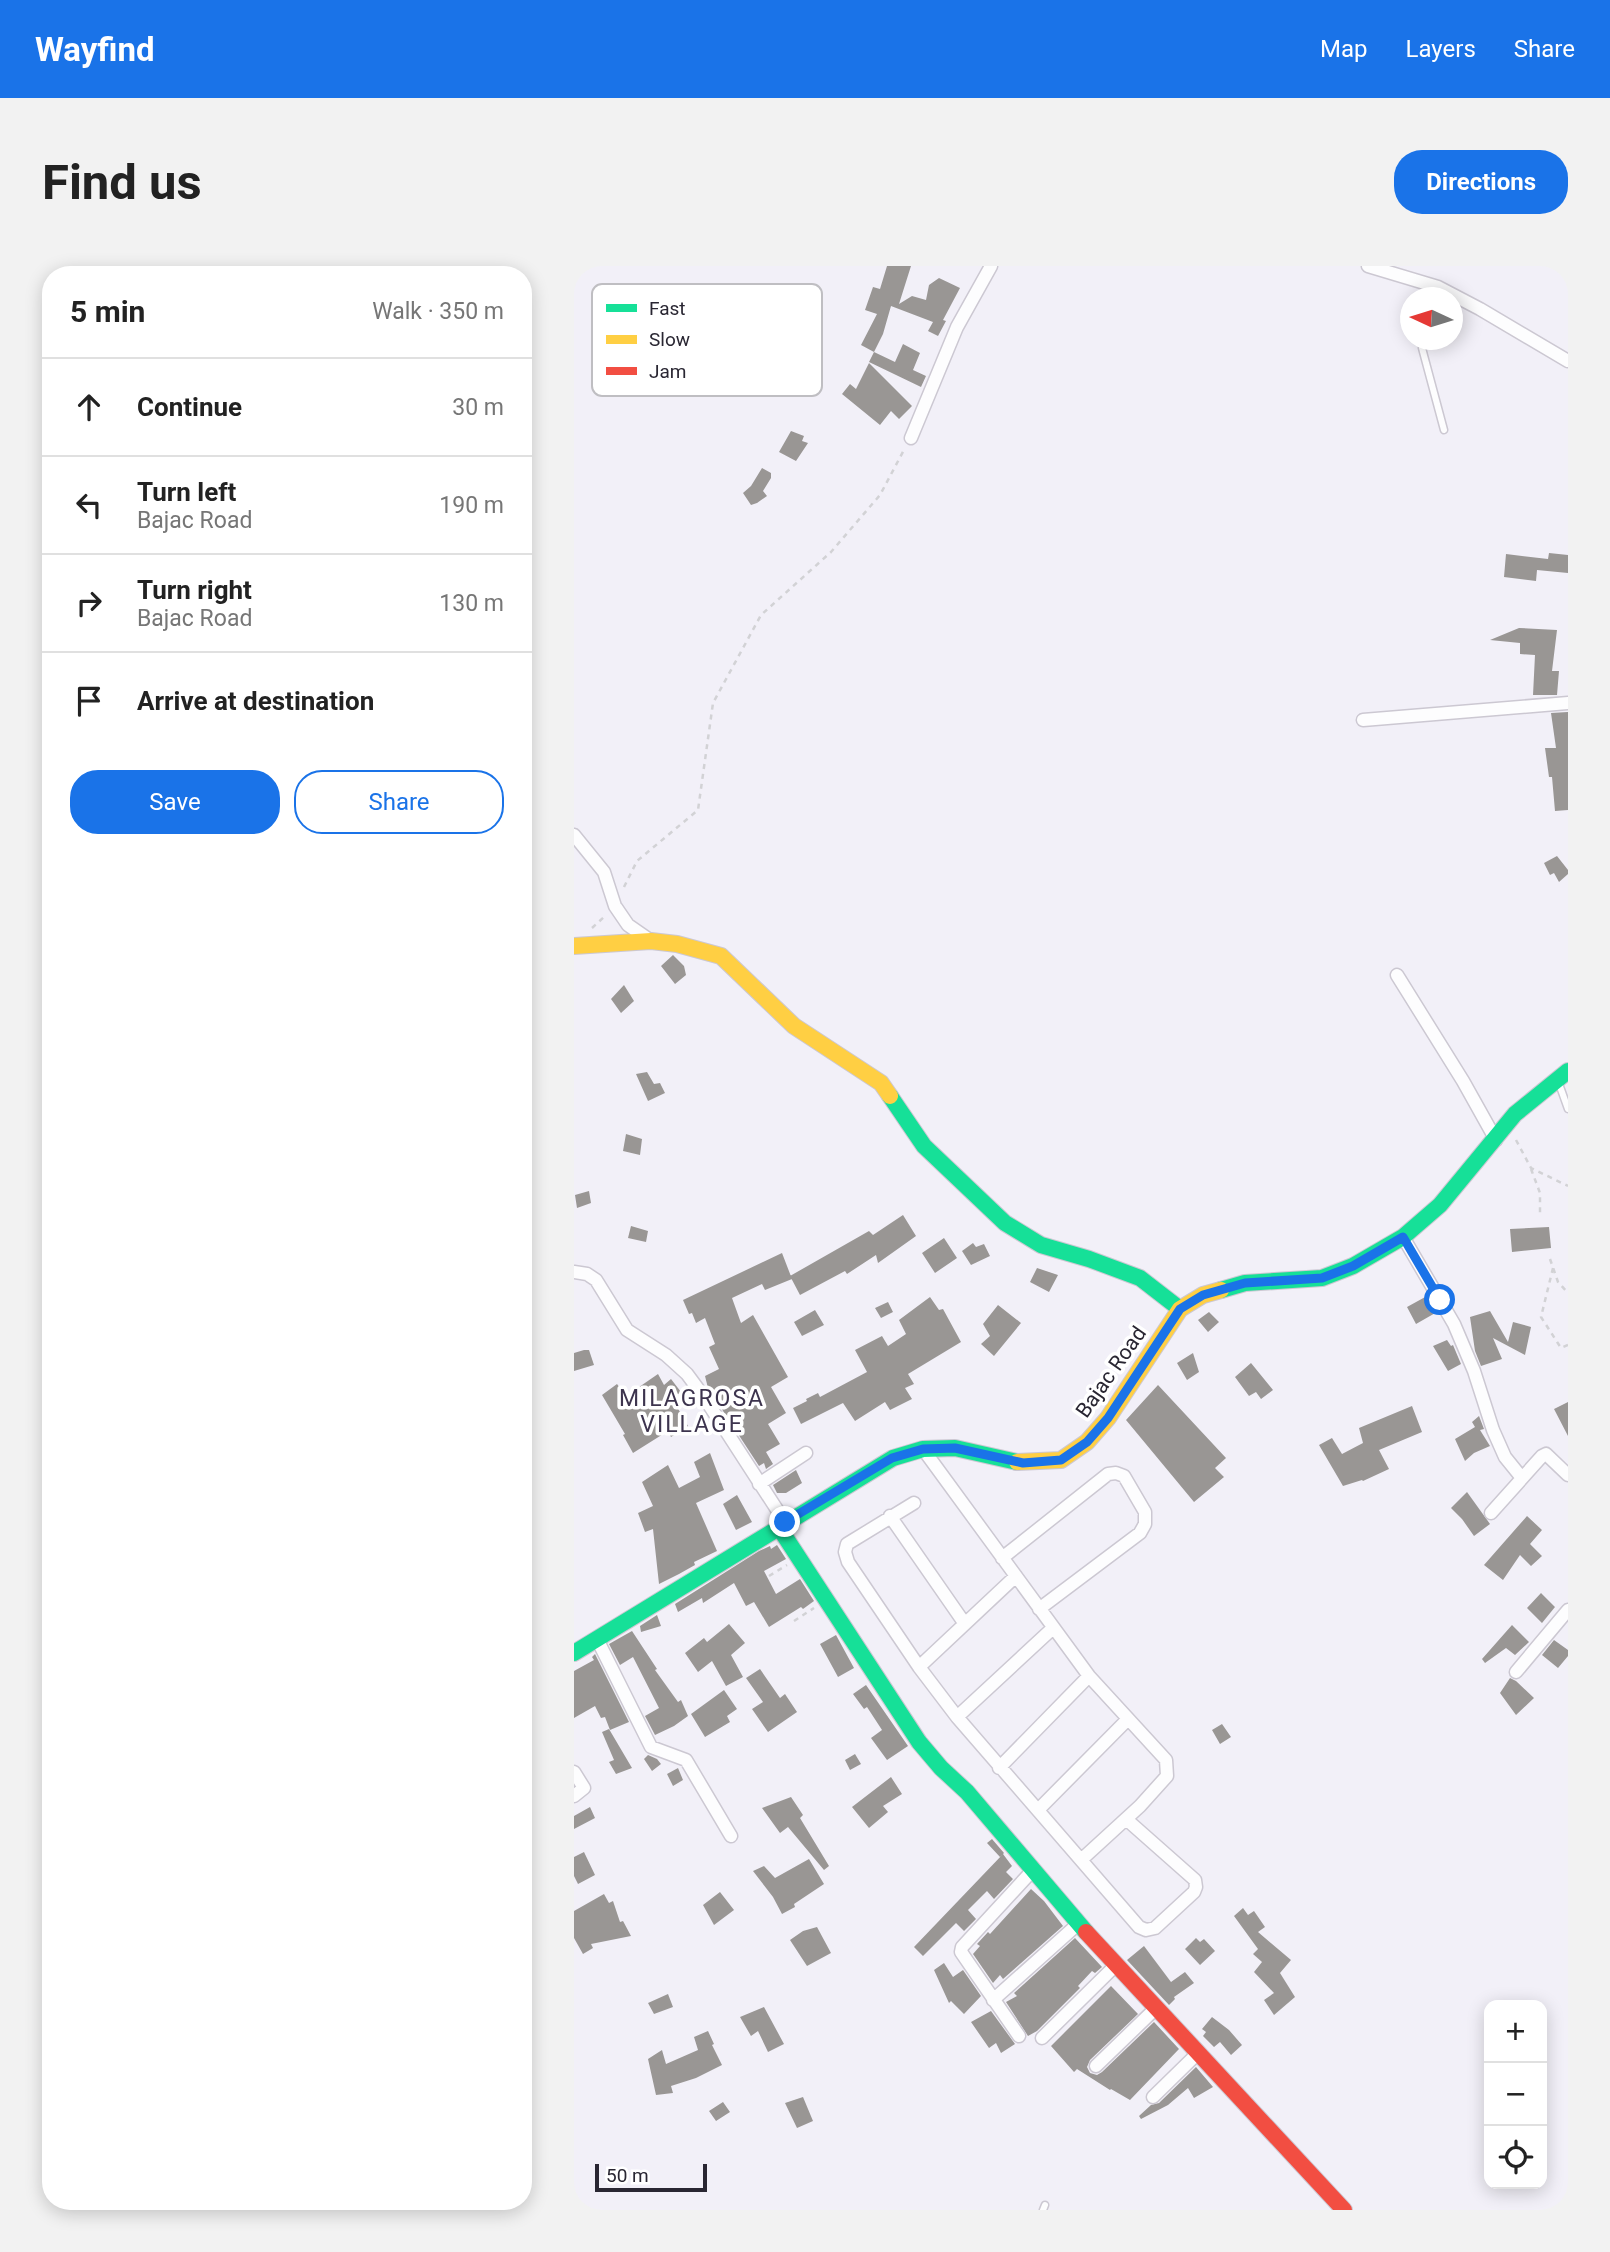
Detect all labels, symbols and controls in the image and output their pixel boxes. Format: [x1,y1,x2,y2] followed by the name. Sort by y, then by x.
[35,30,155,69] text: Wayfind
[1320,35,1368,63] text: Map
[1406,35,1476,63] text: Layers
[1514,35,1575,63] text: Share
[1394,150,1568,214] button: Directions
[42,154,202,211] text: Find us
[592,284,822,396] legend
[1400,287,1463,350] north arrow
[70,294,145,329] text: 5 min
[649,297,686,320] text: Fast
[372,298,504,325] text: Walk · 350 m
[649,328,690,351] text: Slow
[649,360,686,383] text: Jam
[70,388,108,426] icon: ahead
[137,392,242,422] text: Continue
[452,394,504,421] text: 30 m
[137,477,236,507] text: Turn left
[70,486,108,524] icon: left
[439,492,504,519] text: 190 m
[137,507,252,534] text: Bajac Road
[137,575,252,605] text: Turn right
[70,584,108,622] icon: right
[439,590,504,617] text: 130 m
[137,605,252,632] text: Bajac Road
[70,682,108,720] icon: arrive
[137,686,374,716] text: Arrive at destination
[70,770,280,834] button: Save
[294,770,504,834] button: Share
[1424,1284,1455,1315] route start
[1071,1322,1151,1422] street label: Bajac Road
[619,1385,765,1438] district label: MILAGROSA VILLAGE
[769,1506,800,1537] route end
[1484,2000,1547,2189] map controls
[1484,2000,1547,2063] button: +
[1484,2063,1547,2126] button: −
[1484,2126,1547,2189] button: locate
[595,2161,707,2193] scale bar
[606,2164,649,2187] text: 50 m

